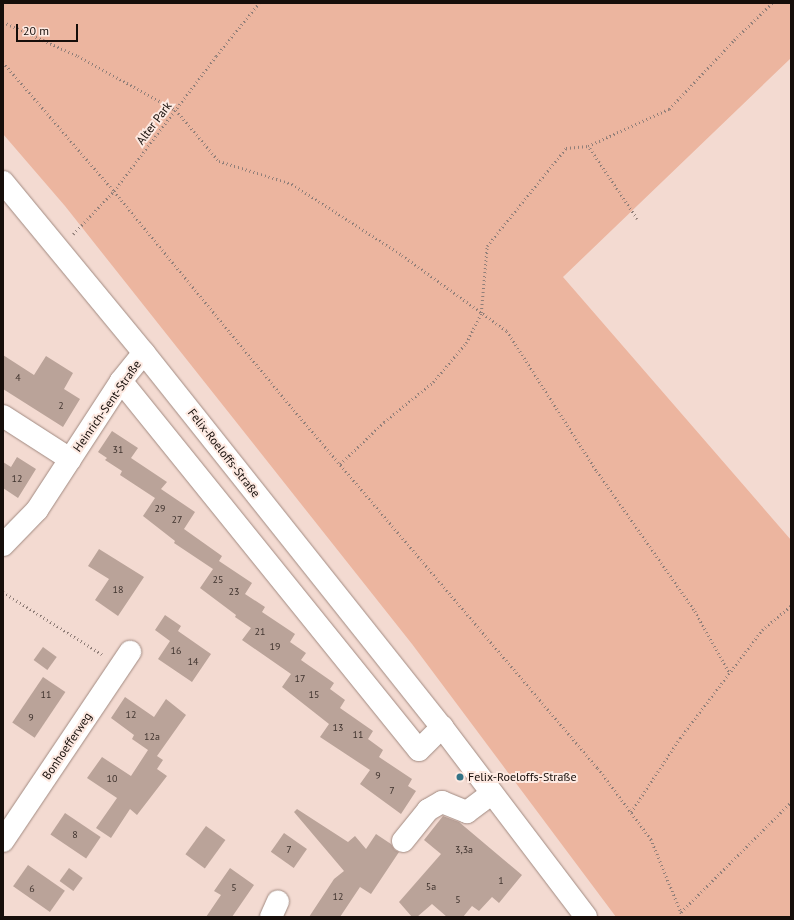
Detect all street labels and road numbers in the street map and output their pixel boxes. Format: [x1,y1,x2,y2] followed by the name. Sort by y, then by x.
[133,99,175,147] street label: Alter Park
[70,358,144,454] street label: Heinrich-Sent-Straße
[185,406,263,500] street label: Felix-Roeloffs-Straße
[39,710,95,782] street label: Bonhoefferweg

